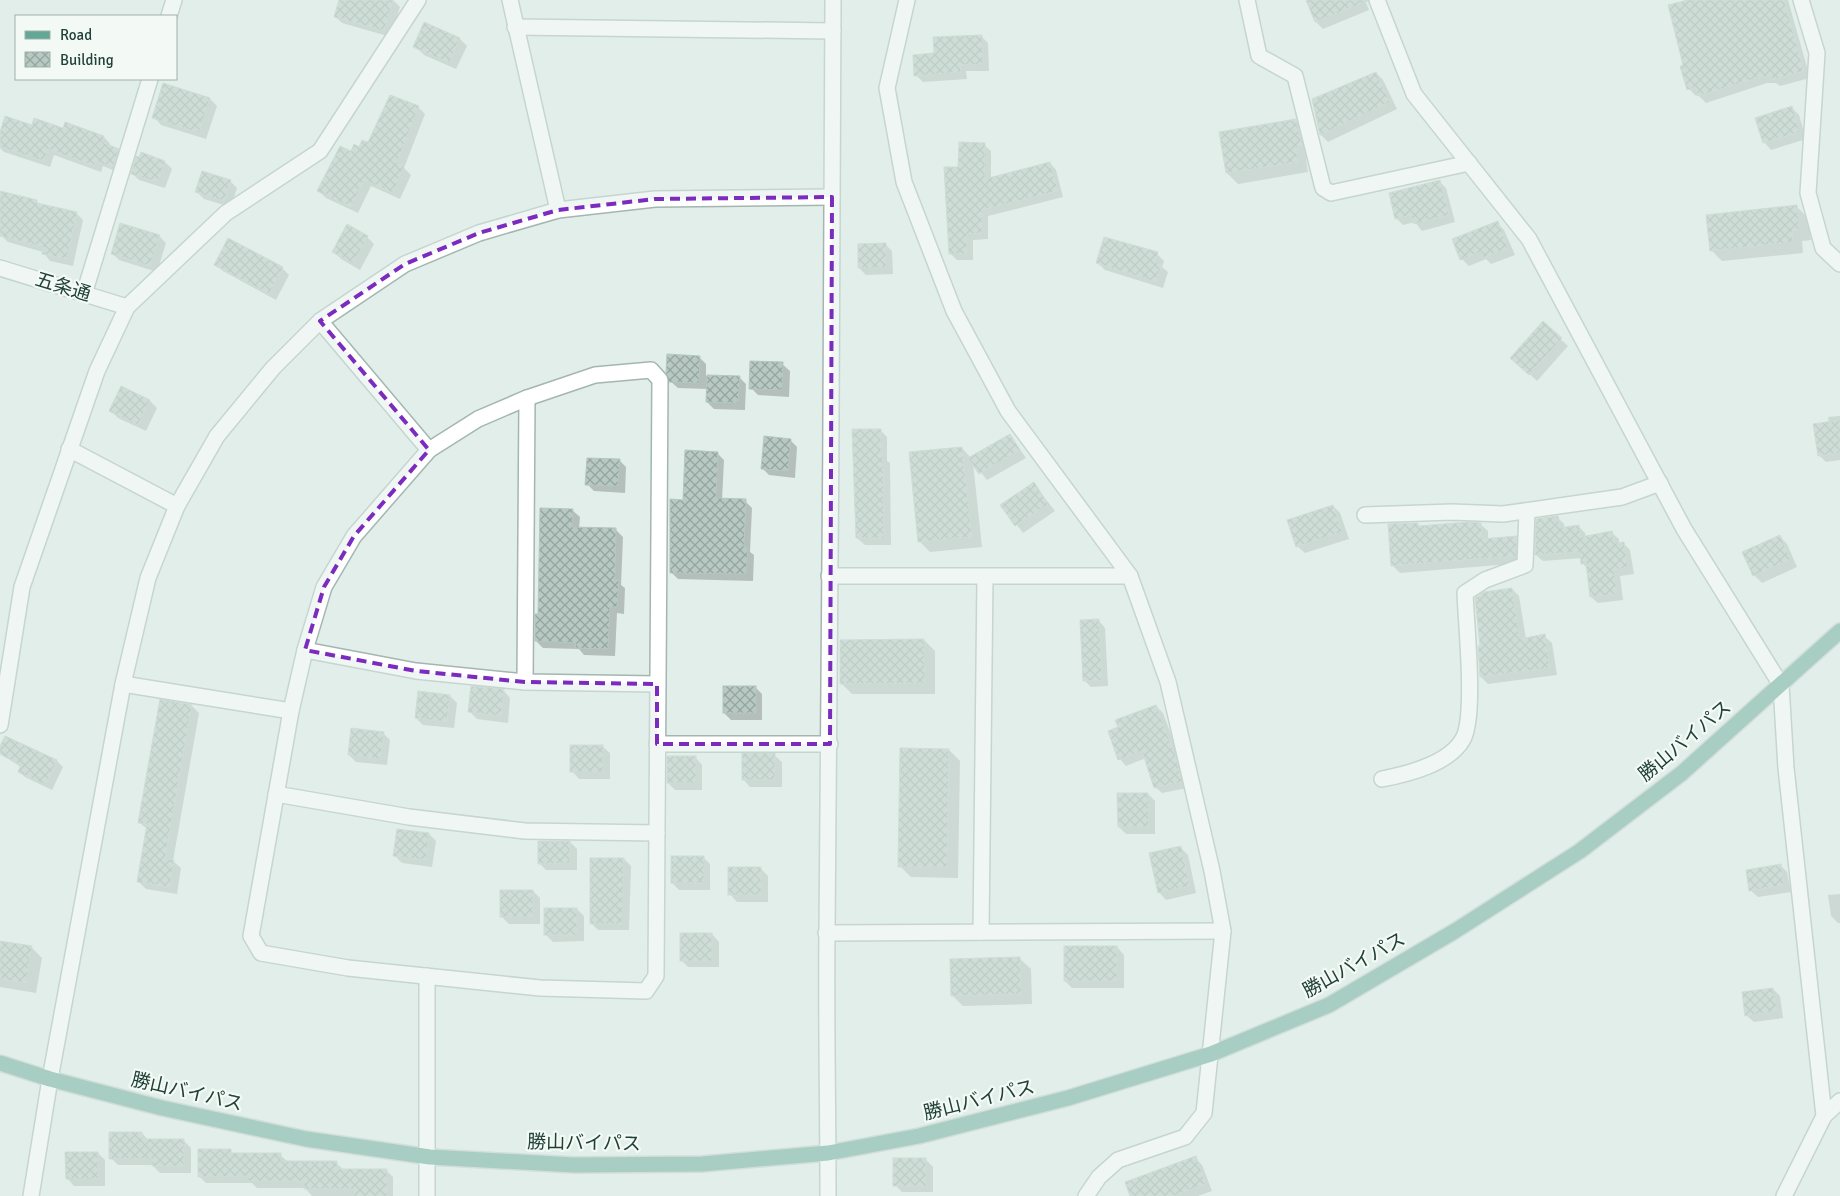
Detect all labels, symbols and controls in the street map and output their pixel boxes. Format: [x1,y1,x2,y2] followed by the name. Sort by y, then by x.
[15,15,178,80] legend
[60,26,92,44] text: Road
[60,51,114,69] text: Building
[32,267,94,307] street label: 五条通
[1634,695,1736,787] street label: 勝山バイパス
[1298,927,1410,1003] street label: 勝山バイパス
[129,1068,245,1116] street label: 勝山バイパス
[921,1075,1037,1125] street label: 勝山バイパス
[527,1130,641,1156] street label: 勝山バイパス

